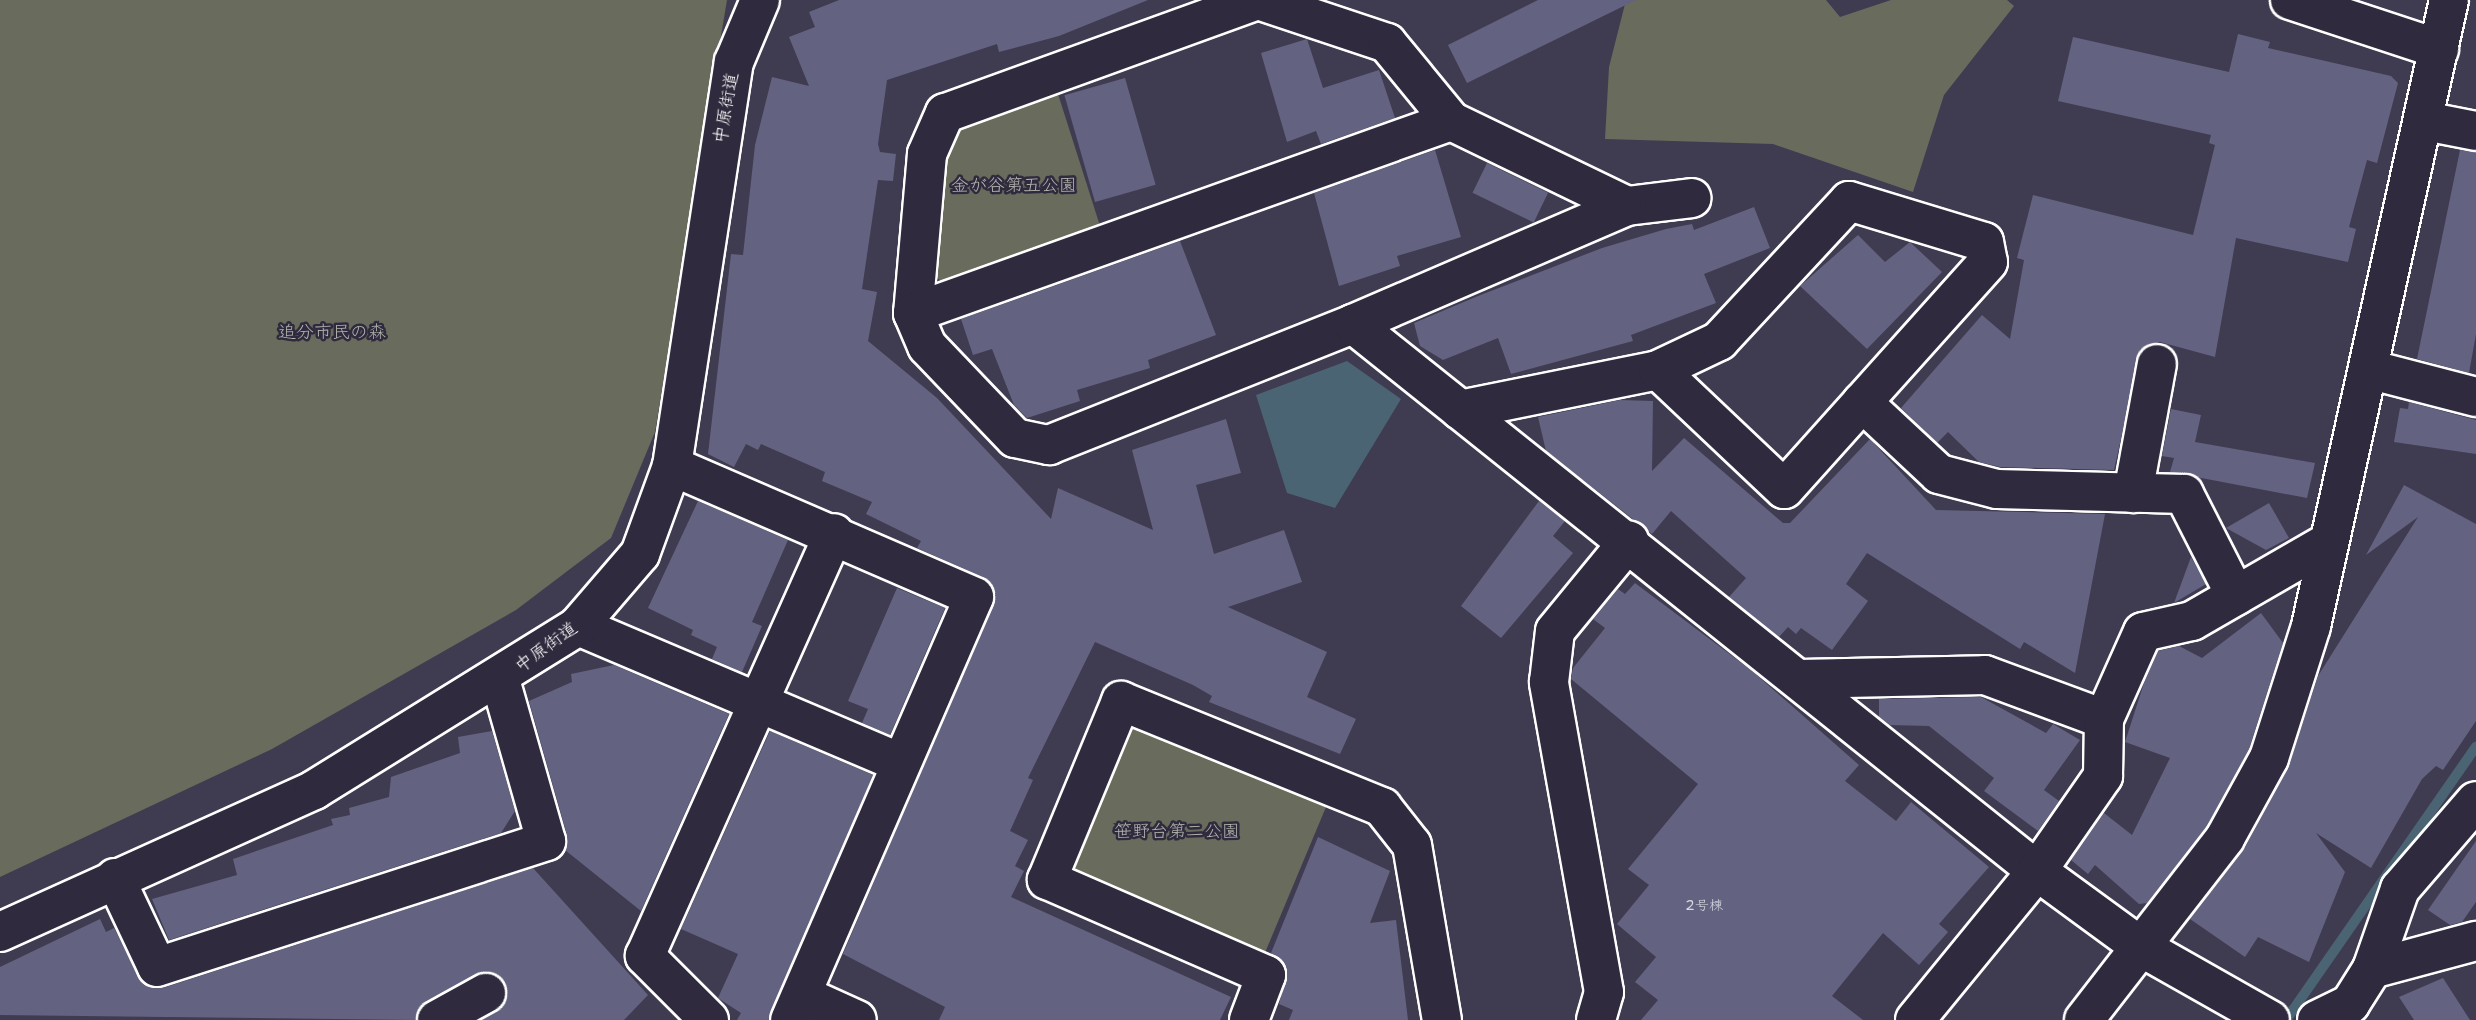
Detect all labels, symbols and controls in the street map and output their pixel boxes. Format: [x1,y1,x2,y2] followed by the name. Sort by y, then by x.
[709,71,743,145] street label: 中原街道
[951,174,1077,196] park label: 金が谷第五公園
[278,321,386,343] park label: 追分市民の森
[511,617,581,677] street label: 中原街道
[1114,820,1240,842] park label: 笹野台第二公園
[1685,897,1723,913] house number: 2号棟

